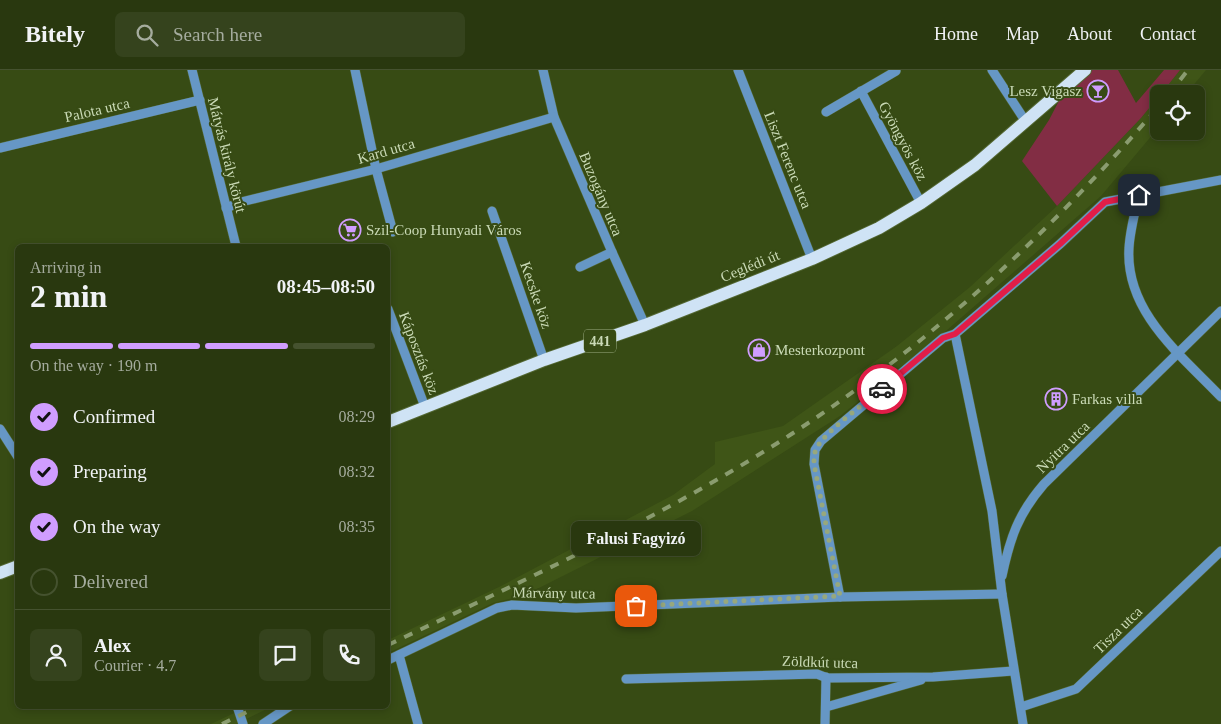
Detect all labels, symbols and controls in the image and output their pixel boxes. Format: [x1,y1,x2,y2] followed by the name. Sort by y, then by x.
[115,12,465,57] search box
[25,21,85,47] text: Bitely
[133,21,161,49] icon: search
[173,24,262,45] text: Search here
[934,24,978,44] text: Home
[1006,24,1039,44] text: Map
[1067,24,1112,44] text: About
[1140,24,1196,44] text: Contact
[1086,79,1110,103] bar icon: Lesz Vigasz
[1009,83,1082,99] place label: Lesz Vigasz
[1150,85,1205,140] map controls
[1150,85,1205,140] button: locate
[63,95,131,125] street label: Palota utca
[205,96,249,215] street label: Mátyás király körút
[875,99,931,184] street label: Gyöngyös köz
[761,109,815,211] street label: Liszt Ferenc utca
[356,135,417,167] street label: Kard utca
[576,150,626,239] street label: Buzogány utca
[1118,174,1160,216] pin
[1125,181,1153,209] icon: home
[338,218,362,242] supermarket icon: Szil-Coop Hunyadi Város
[366,222,522,238] place label: Szil-Coop Hunyadi Város
[718,247,783,285] street label: Ceglédi út
[30,259,102,276] text: Arriving in
[517,260,555,331] street label: Kecske köz
[277,276,375,297] text: 08:45–08:50
[30,278,107,314] text: 2 min
[396,309,442,397] street label: Káposztás köz
[584,330,616,352] road number: 441
[747,338,771,362] shop icon: Mesterkozpont
[775,342,866,358] place label: Mesterkozpont
[30,357,158,374] text: On the way · 190 m
[857,364,907,414] courier
[868,375,896,403] icon: car
[1044,387,1068,411] building icon: Farkas villa
[1072,391,1143,407] place label: Farkas villa
[30,403,58,431] icon: check
[73,406,155,427] text: Confirmed
[339,408,375,425] text: 08:29
[1033,418,1093,476] street label: Nyitra utca
[30,458,58,486] icon: check
[73,461,147,482] text: Preparing
[339,463,375,480] text: 08:32
[30,513,58,541] icon: check
[73,516,161,537] text: On the way
[339,518,375,535] text: 08:35
[571,521,701,556] callout: Falusi Fagyizó
[586,530,686,547] text: Falusi Fagyizó
[73,571,148,592] text: Delivered
[512,584,596,602] street label: Márvány utca
[615,585,657,627] pin
[622,592,650,620] icon: bag
[1091,603,1146,657] street label: Tisza utca
[30,629,82,681] button: person
[259,629,311,681] button: chat
[323,629,375,681] button: phone
[94,635,131,656] text: Alex
[782,653,859,671] street label: Zöldkút utca
[94,657,176,674] text: Courier · 4.7

